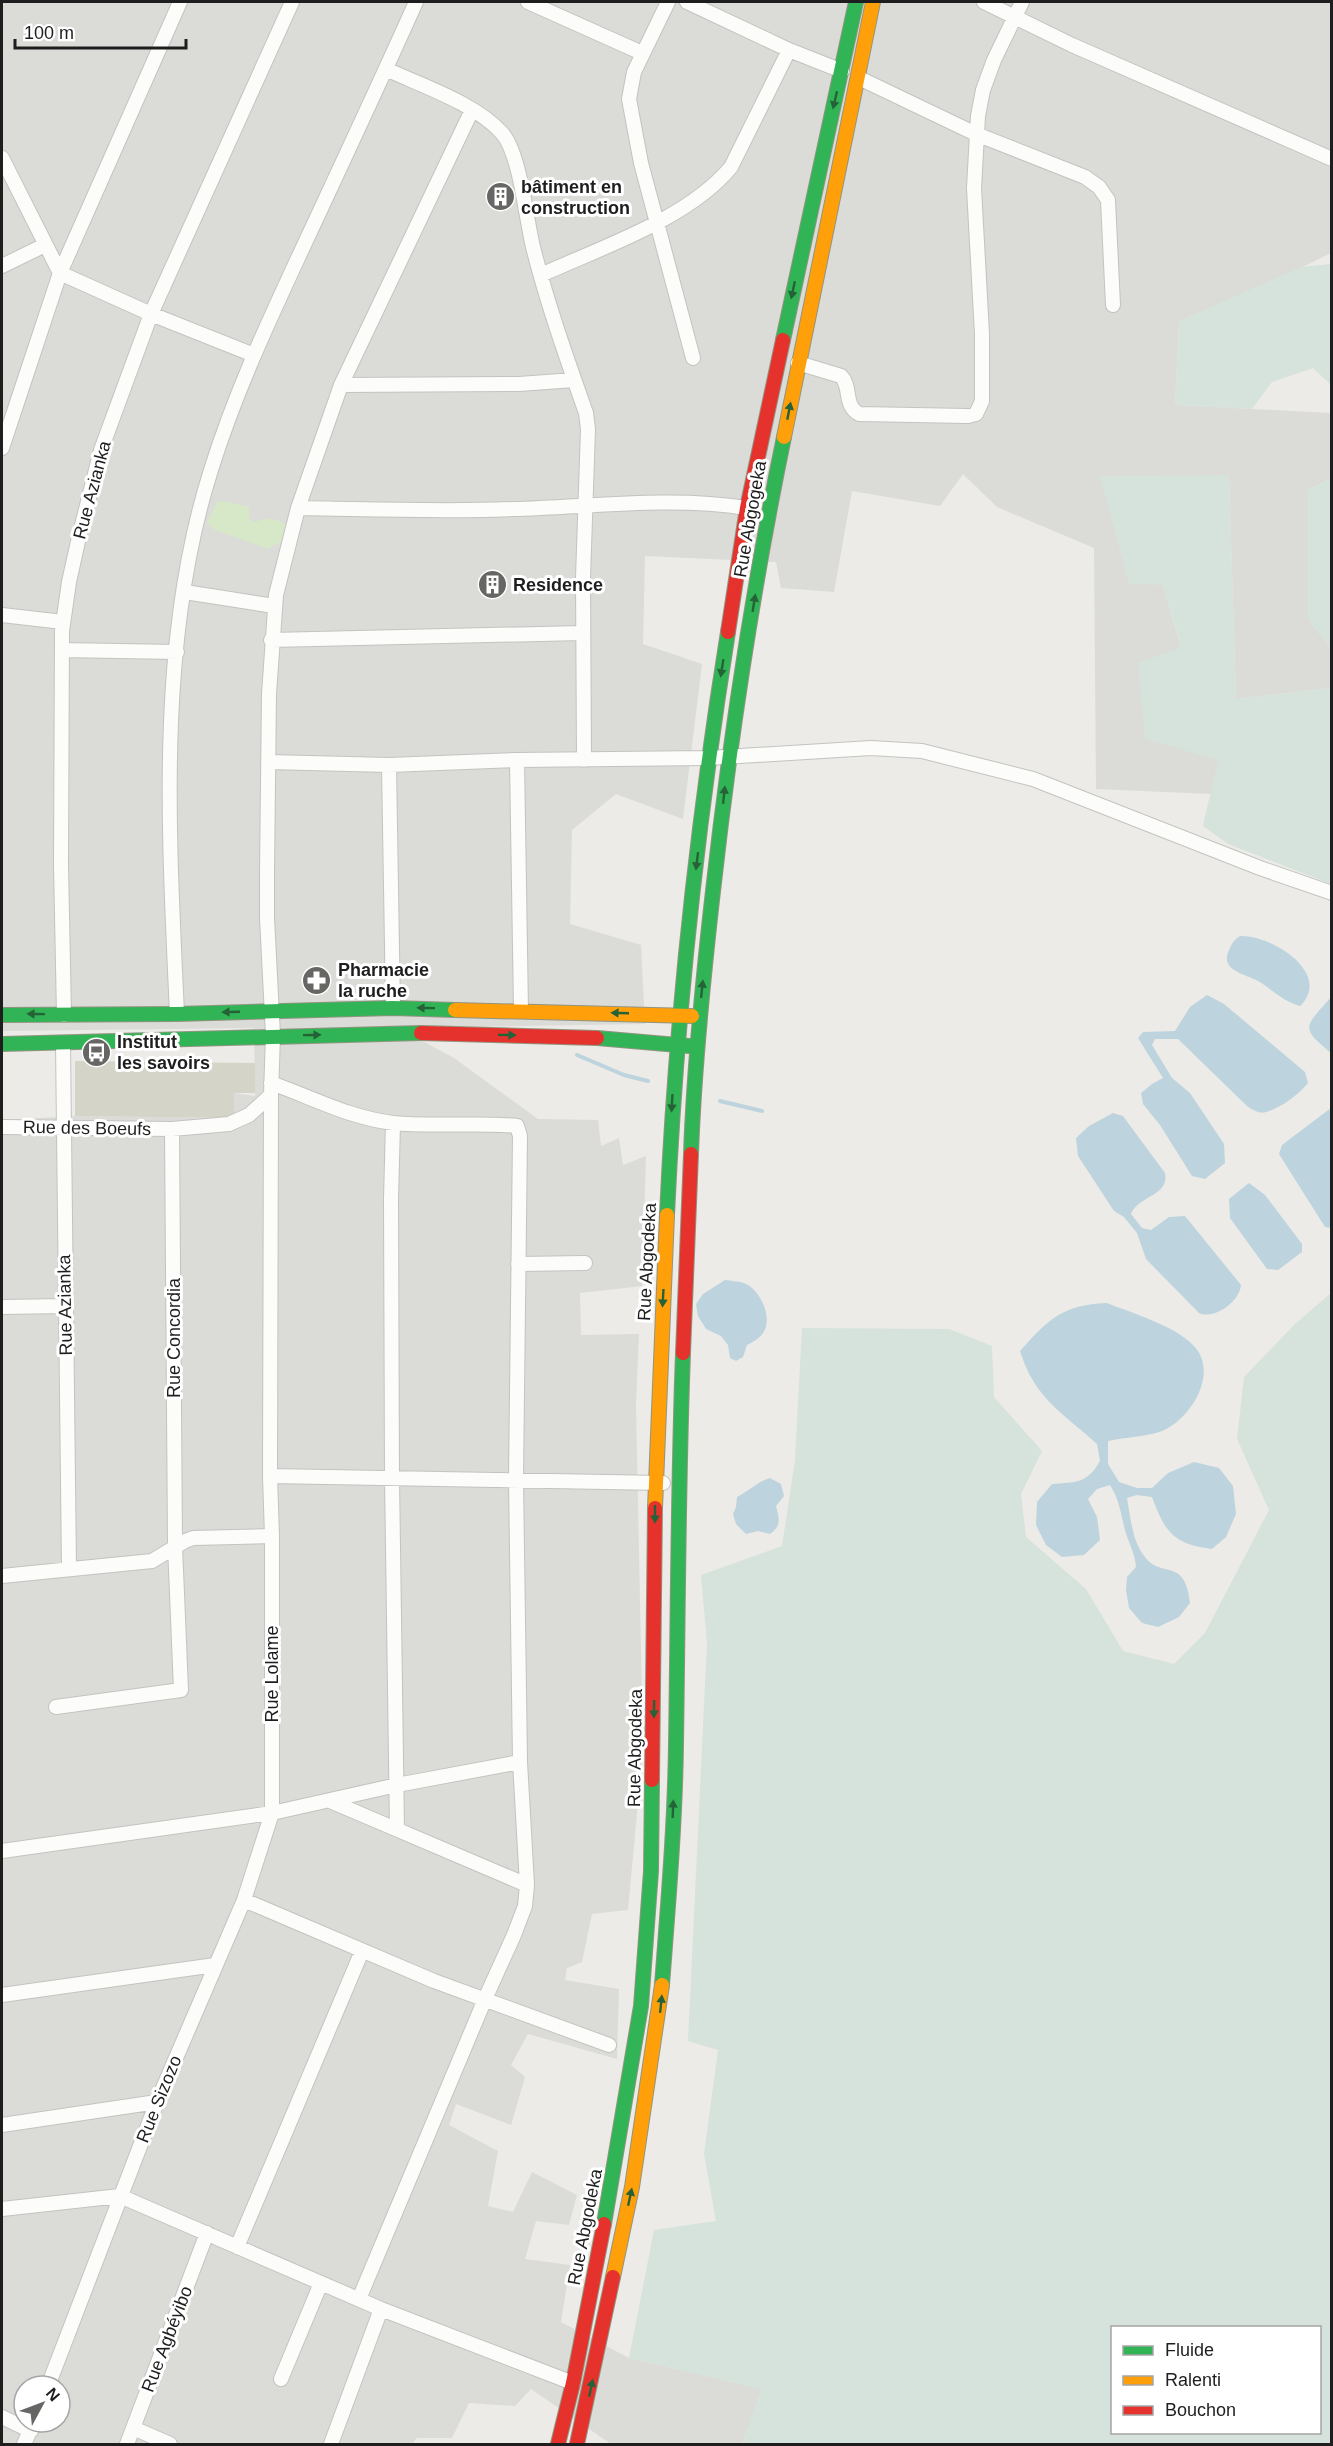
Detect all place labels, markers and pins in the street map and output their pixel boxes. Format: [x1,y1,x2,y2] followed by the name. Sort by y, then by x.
[521,177,630,218] place label: bâtiment en construction
[484,181,516,213] building icon: bâtiment en construction
[476,569,508,601] building icon: Residence
[513,575,603,595] place label: Residence
[338,960,429,1001] place label: Pharmacie la ruche
[301,964,333,996] pharmacy icon: Pharmacie la ruche
[117,1032,210,1073] place label: Institut les savoirs
[80,1036,112,1068] bus stop icon: Institut les savoirs

